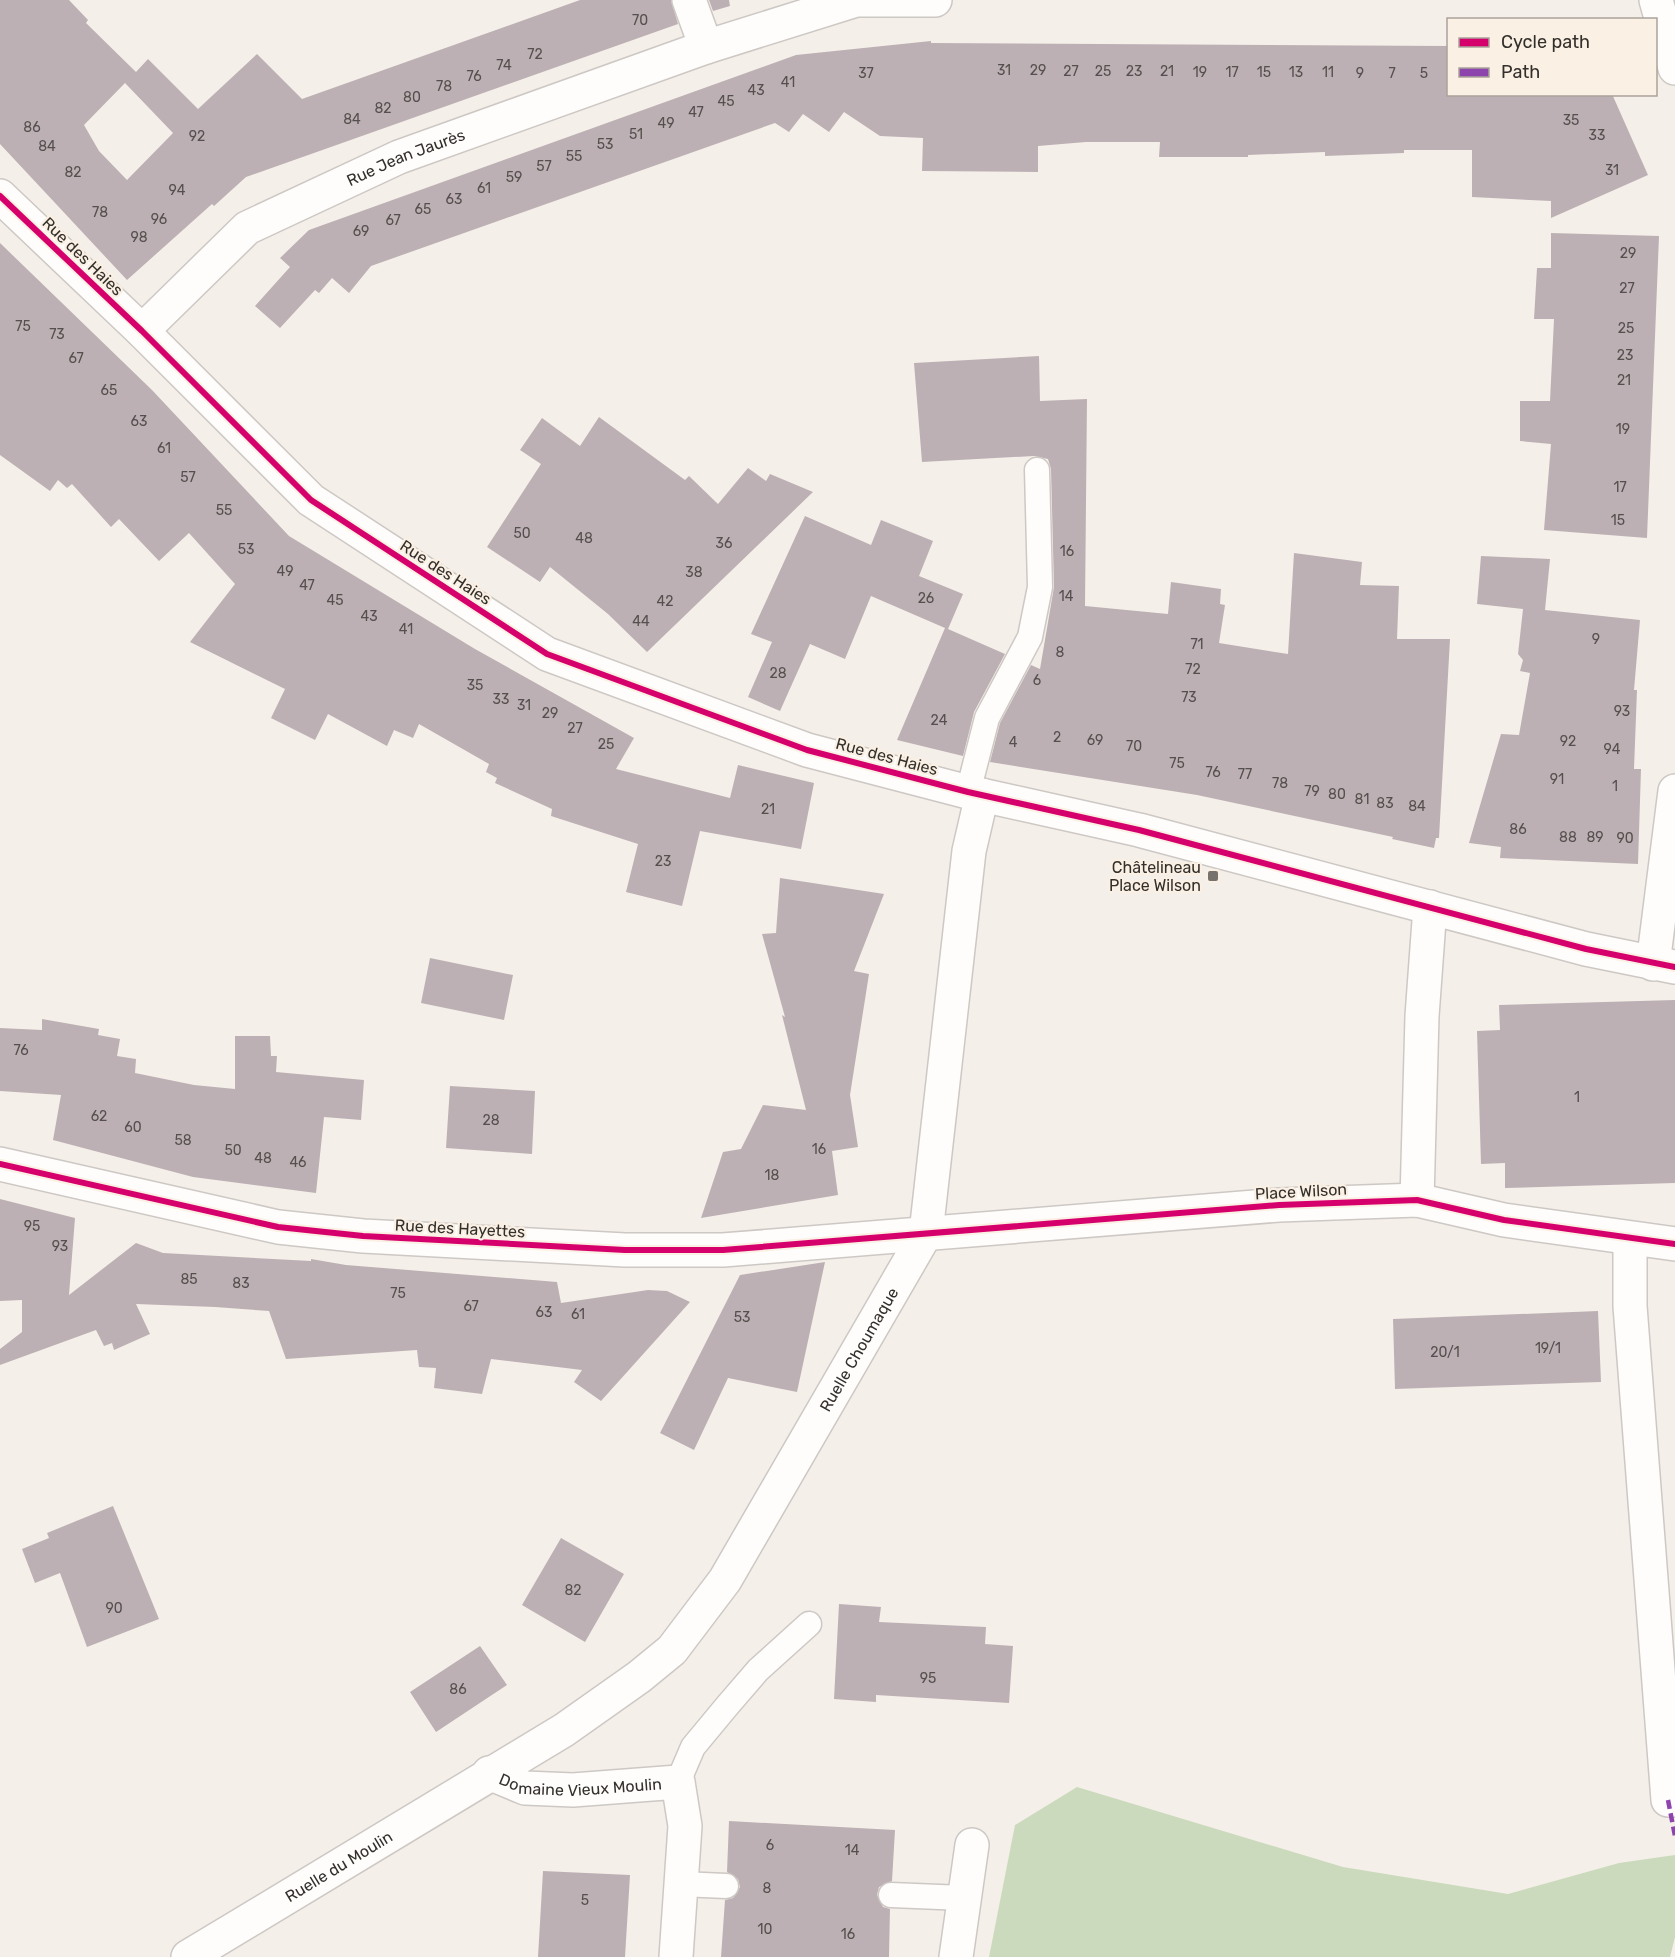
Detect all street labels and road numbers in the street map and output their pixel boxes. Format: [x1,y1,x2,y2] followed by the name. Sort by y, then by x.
[344,125,468,190] street label: Rue Jean Jaurès
[38,213,127,300] street label: Rue des Haies
[397,536,495,609] street label: Rue des Haies
[834,734,940,779] street label: Rue des Haies
[1255,1180,1347,1203] street label: Place Wilson
[394,1216,526,1241] street label: Rue des Hayettes
[816,1284,902,1415] street label: Ruelle Choumaque
[496,1769,662,1800] street label: Domaine Vieux Moulin
[282,1827,396,1906] street label: Ruelle du Moulin

